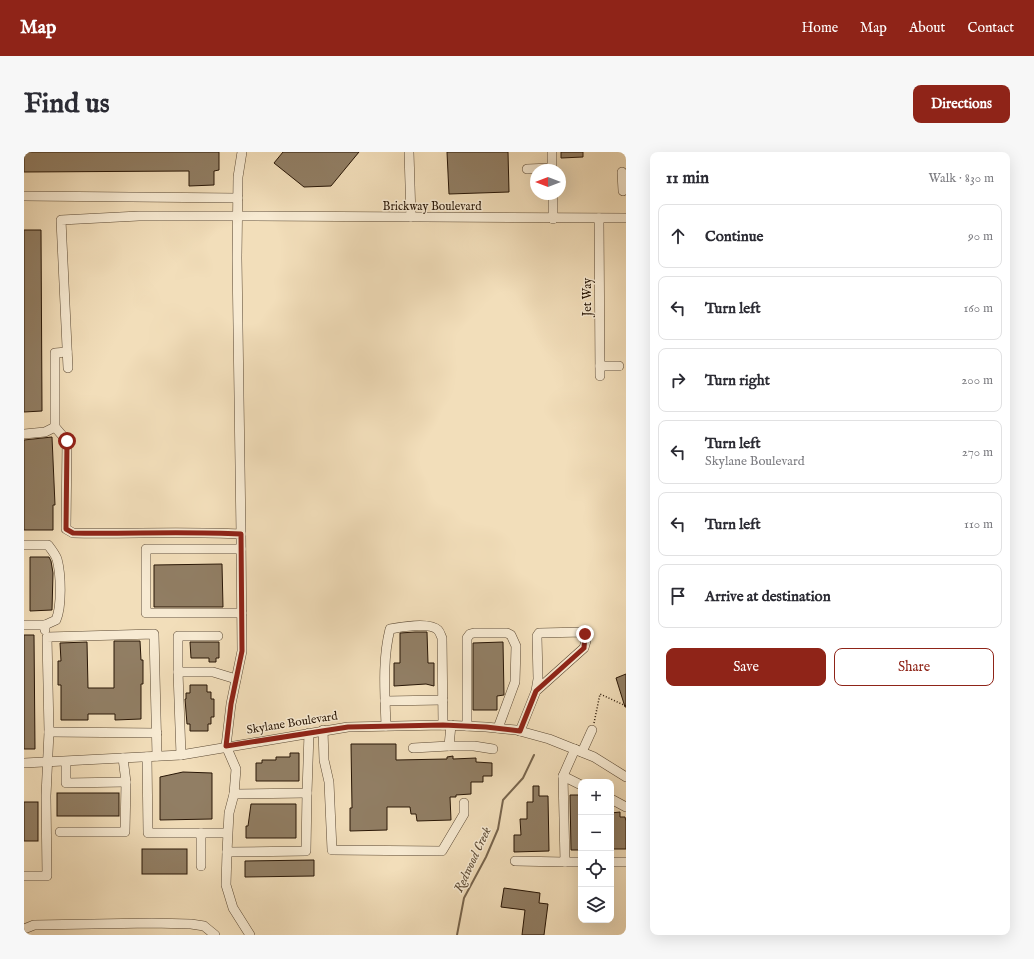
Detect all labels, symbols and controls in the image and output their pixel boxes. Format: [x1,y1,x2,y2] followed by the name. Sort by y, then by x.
[20,16,56,40] text: Map
[802,19,838,37] text: Home
[860,19,887,37] text: Map
[909,19,945,37] text: About
[967,19,1014,37] text: Contact
[913,85,1010,123] button: Directions
[24,87,110,122] text: Find us
[530,164,566,200] north arrow
[666,168,709,189] text: 11 min
[929,170,994,187] text: Walk · 830 m
[382,199,482,214] street label: Brickway Boulevard
[667,225,689,247] icon: ahead
[705,227,763,246] text: Continue
[968,228,993,245] text: 90 m
[580,278,596,318] street label: Jet Way
[667,297,689,319] icon: left
[705,299,761,318] text: Turn left
[963,300,993,317] text: 160 m
[667,369,689,391] icon: right
[705,371,770,390] text: Turn right
[961,372,993,389] text: 200 m
[58,432,76,450] route start
[705,434,761,453] text: Turn left
[667,441,689,463] icon: left
[962,444,993,461] text: 270 m
[705,453,805,470] text: Skylane Boulevard
[667,513,689,535] icon: left
[705,515,761,534] text: Turn left
[964,516,993,533] text: 110 m
[667,585,689,607] icon: arrive
[705,587,831,606] text: Arrive at destination
[576,625,594,643] route end
[666,648,826,686] button: Save
[834,648,994,686] button: Share
[245,708,339,738] street label: Skylane Boulevard
[578,779,614,923] map controls
[578,779,614,815] button: +
[578,815,614,851] button: −
[450,824,496,895] water label: Redwood Creek
[578,851,614,887] button: locate
[578,887,614,923] button: layers

